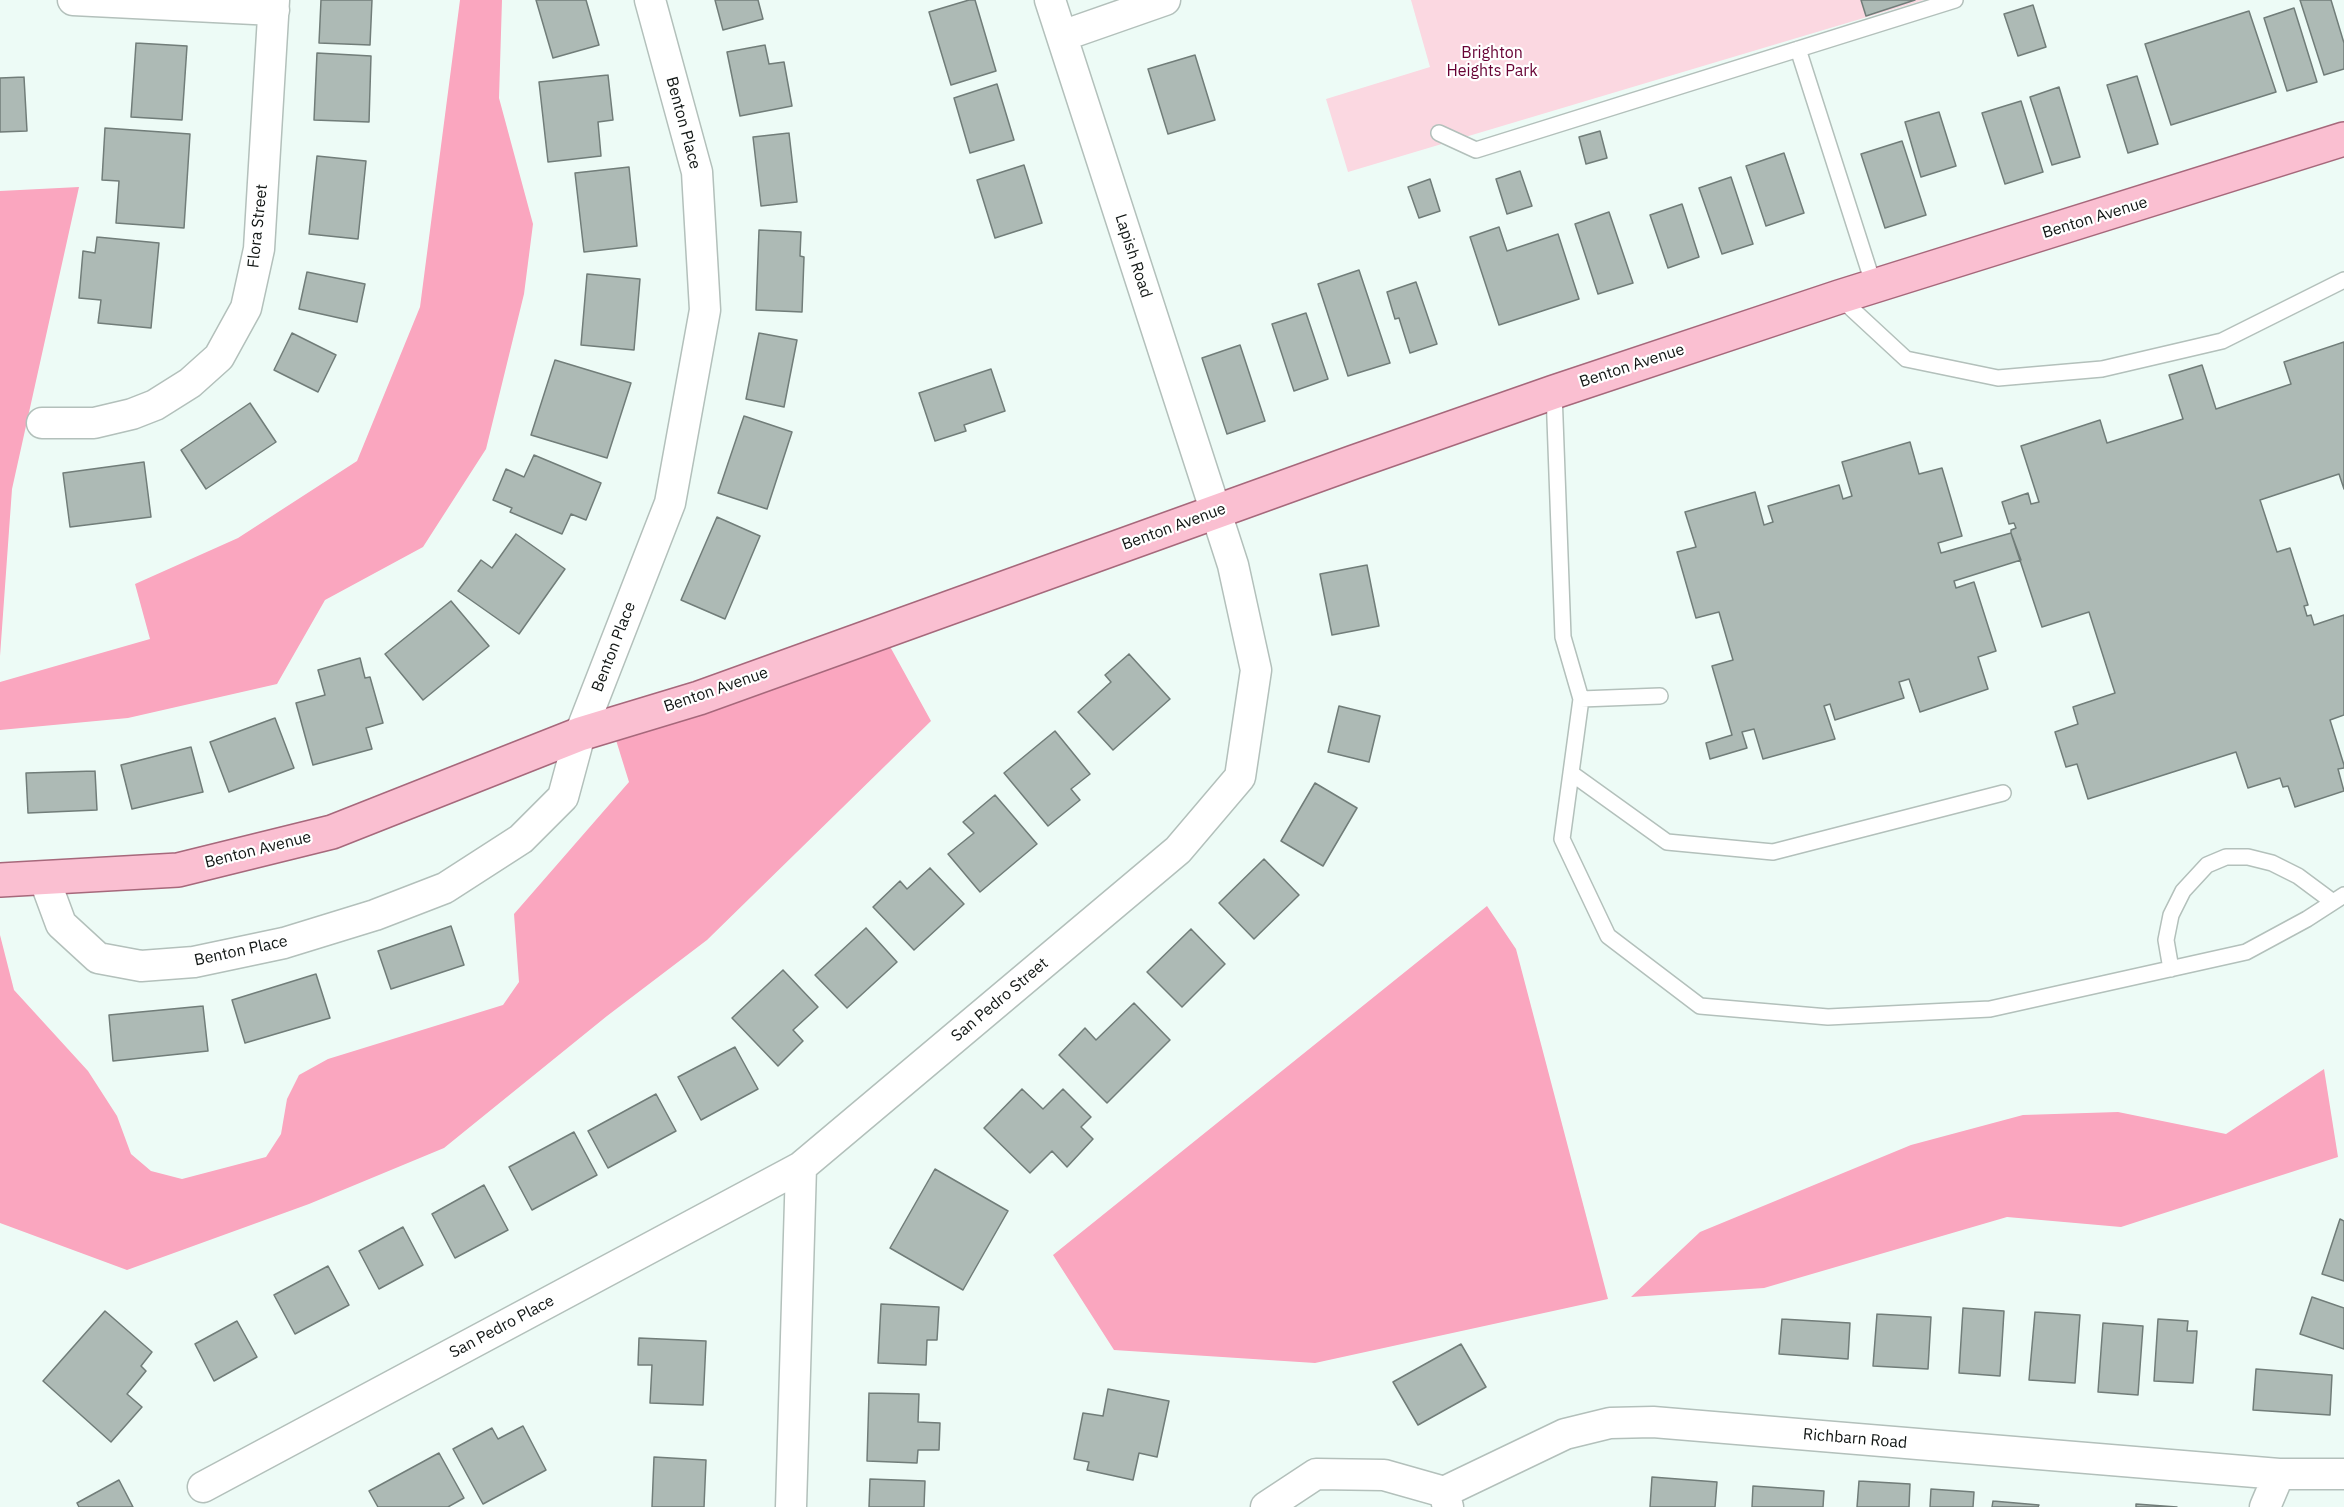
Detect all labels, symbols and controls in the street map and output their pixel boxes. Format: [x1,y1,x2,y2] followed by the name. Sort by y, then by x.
[1446,43,1538,81] park label: Brighton Heights Park
[661,75,705,171] street label: Benton Place
[244,183,272,269] street label: Flora Street
[2040,193,2150,243] street label: Benton Avenue
[1110,212,1156,300] street label: Lapish Road
[1577,340,1687,392] street label: Benton Avenue
[1119,499,1229,555] street label: Benton Avenue
[588,599,640,695] street label: Benton Place
[661,663,771,717] street label: Benton Avenue
[203,827,313,873] street label: Benton Avenue
[193,932,289,970] street label: Benton Place
[948,954,1052,1046] street label: San Pedro Street
[446,1291,558,1363] street label: San Pedro Place
[1802,1425,1908,1453] street label: Richbarn Road

